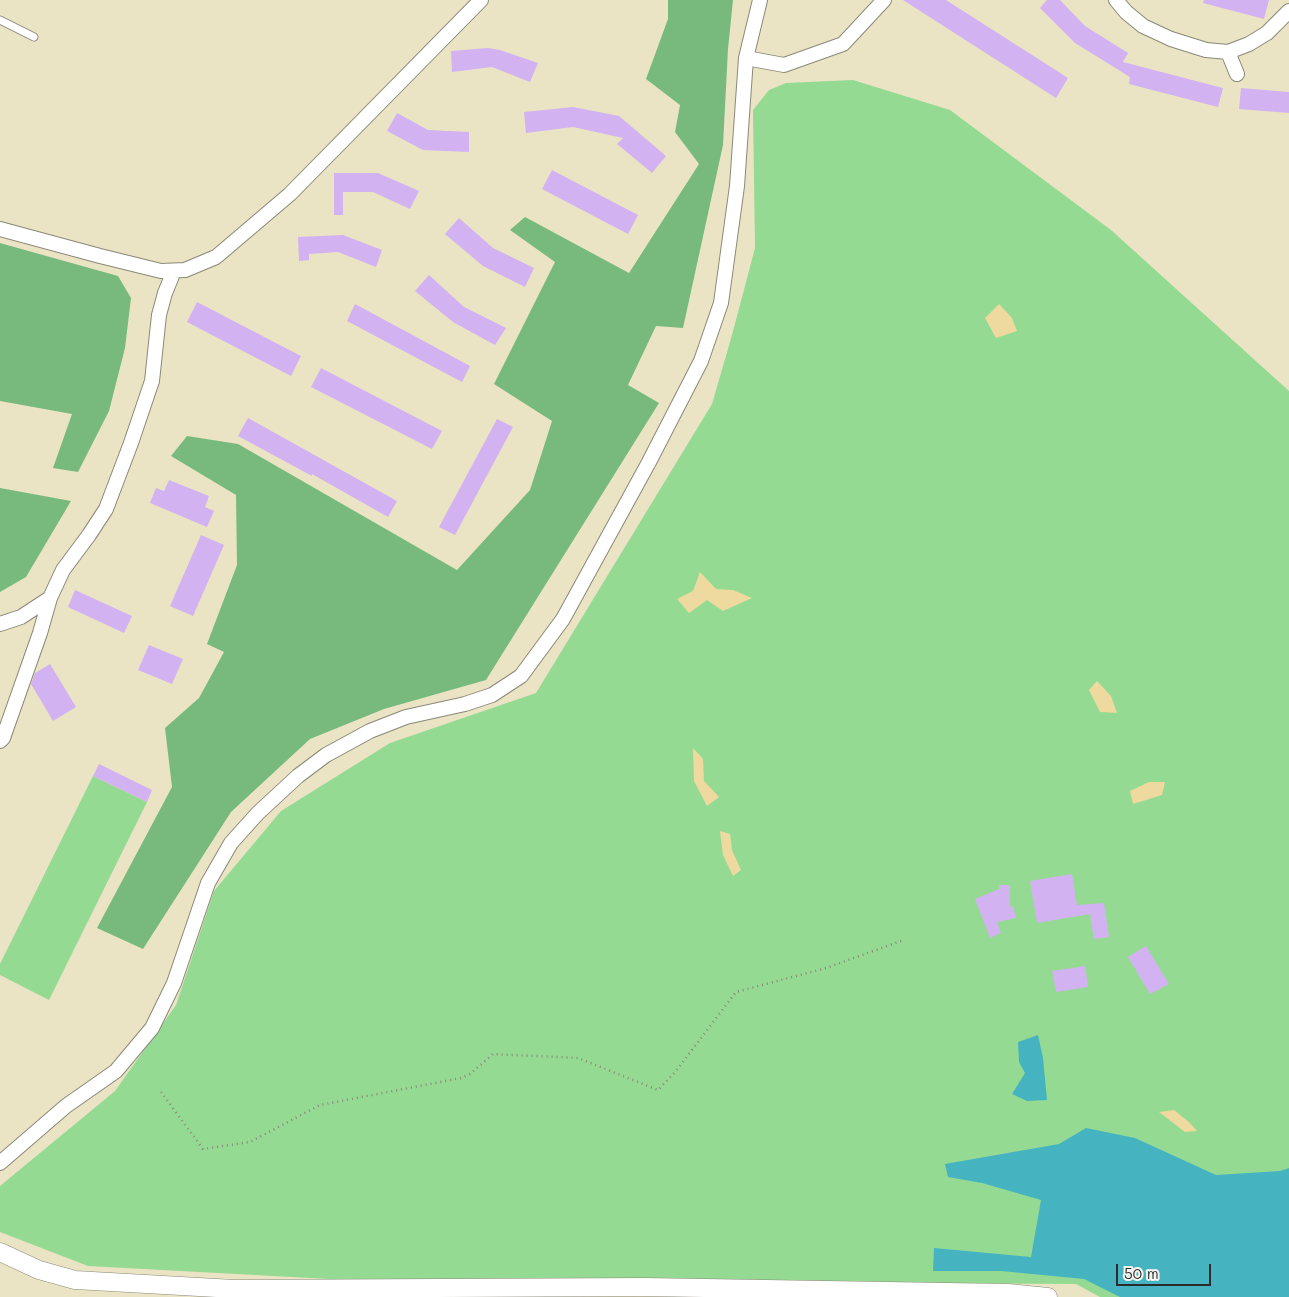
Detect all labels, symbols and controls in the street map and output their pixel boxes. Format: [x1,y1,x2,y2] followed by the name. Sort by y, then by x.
[1119,1254,1214,1286] scale bar
[1124,1263,1159,1283] text: 50 m

